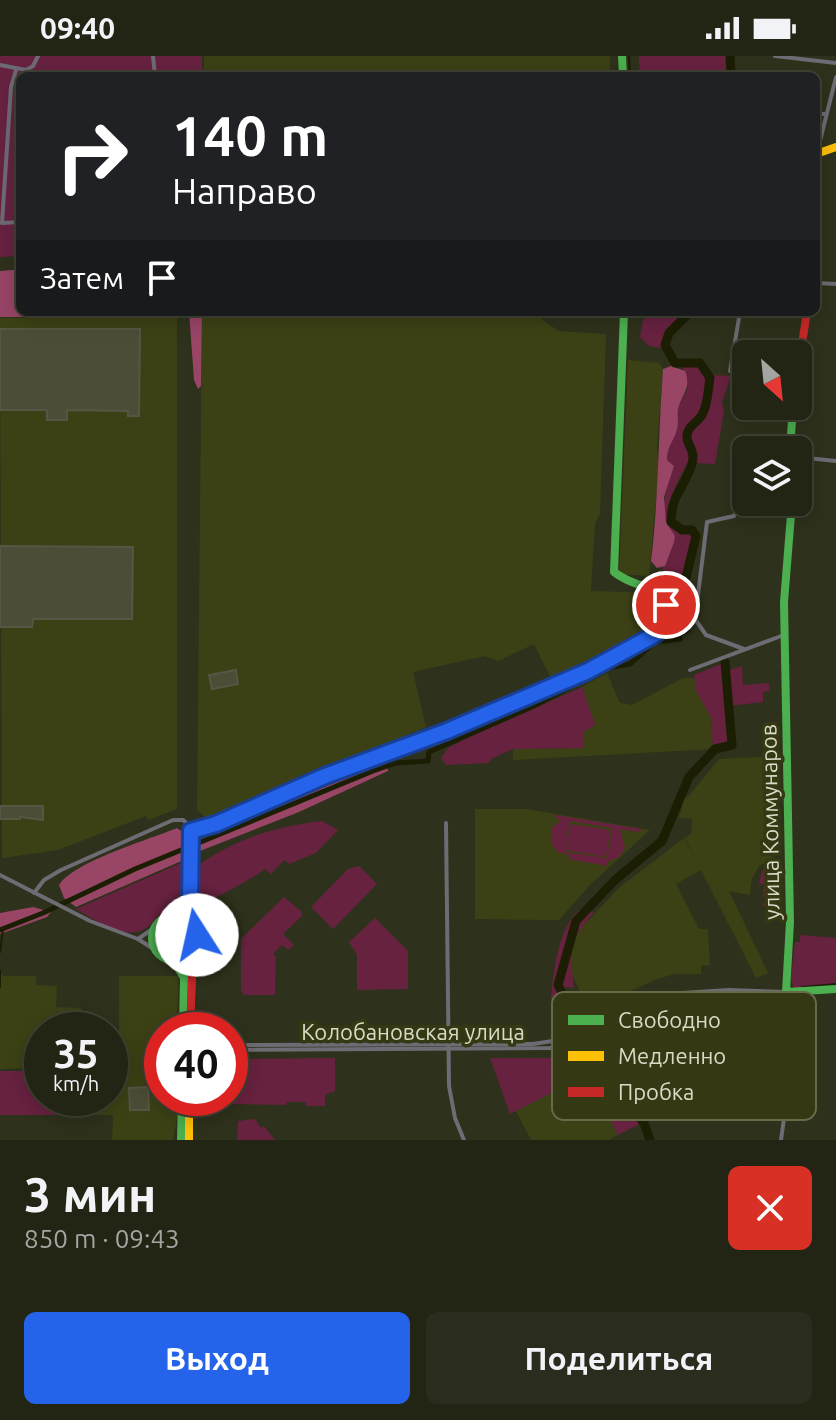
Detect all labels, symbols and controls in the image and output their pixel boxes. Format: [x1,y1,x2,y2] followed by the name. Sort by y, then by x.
[40,11,115,45] text: 09:40
[40,104,144,208] icon: right
[172,104,328,167] text: 140 m
[172,170,317,211] text: Направо
[140,256,184,300] icon: arrive
[40,261,124,295] text: Затем
[732,340,812,420] north arrow
[732,340,812,516] map controls
[732,436,812,516] button: layers
[632,571,700,639] pin
[644,583,688,627] icon: arrive
[755,724,784,920] street label: улица Коммунаров
[155,893,239,977] position arrow
[552,992,816,1120] legend
[618,1007,721,1032] text: Свободно
[144,1012,248,1116] speed limit sign: 40
[301,1019,525,1044] street label: Колобановская улица
[53,1031,99,1076] text: 35
[618,1043,726,1068] text: Медленно
[53,1072,99,1095] text: km/h
[618,1079,694,1104] text: Пробка
[728,1166,812,1250] button: close
[24,1167,156,1221] text: 3 мин
[24,1224,180,1253] text: 850 m · 09:43
[24,1312,410,1404] button: Выход
[426,1312,812,1404] button: Поделиться

